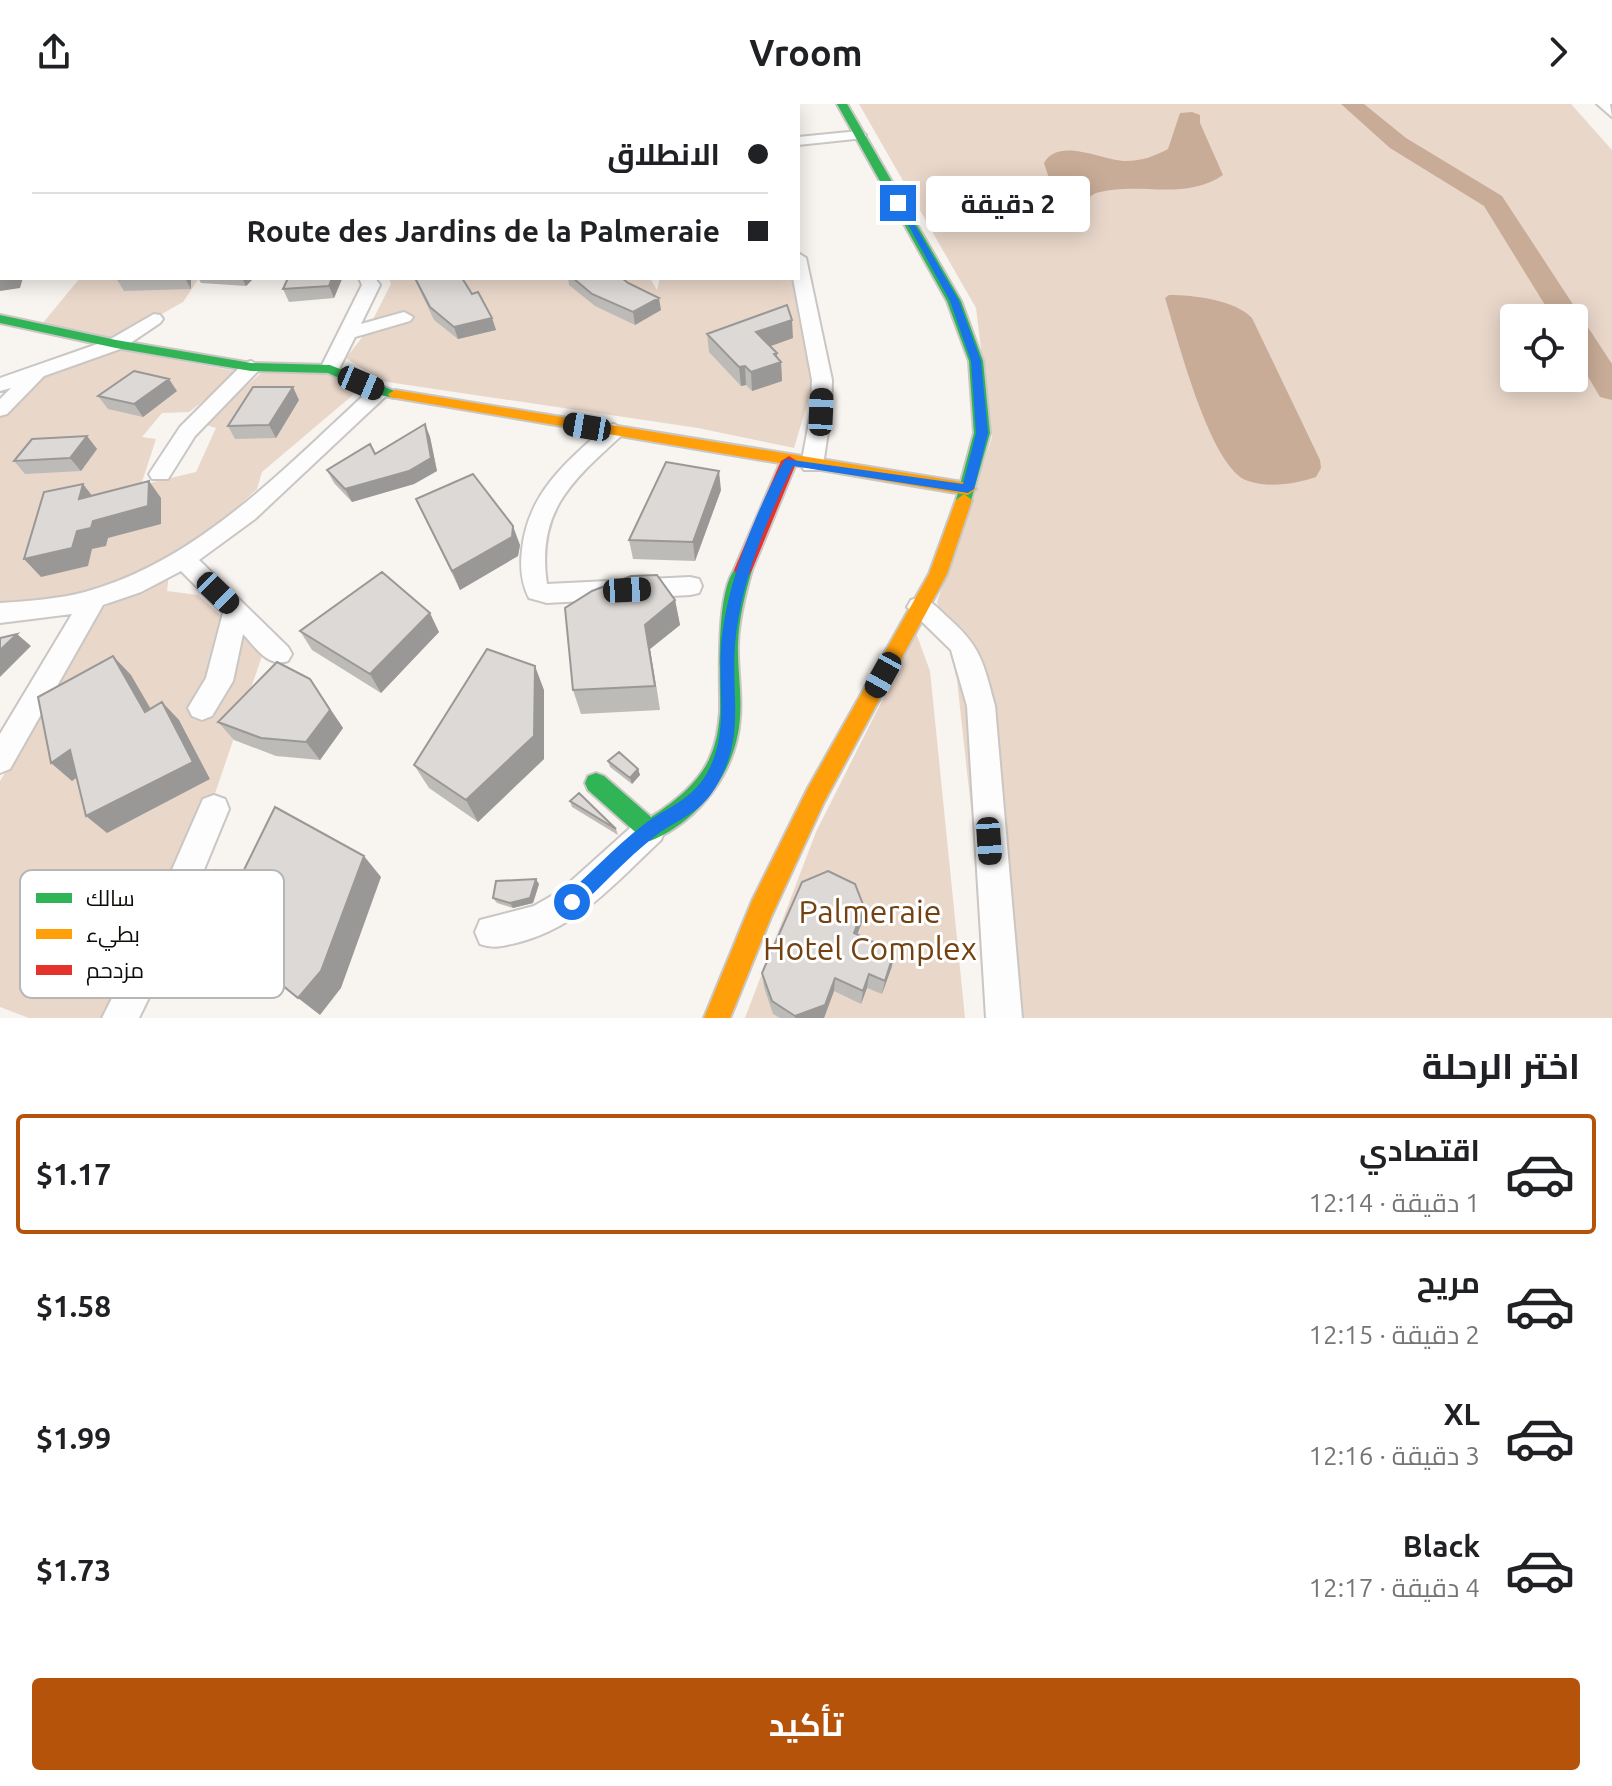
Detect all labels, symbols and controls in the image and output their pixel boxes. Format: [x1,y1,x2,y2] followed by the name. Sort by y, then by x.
[32,30,76,74] icon: share
[1536,30,1580,74] icon: forward
[749,32,863,73] text: Vroom
[607,137,720,171] text: الانطلاق
[926,175,1090,231] callout: 2 دقيقة
[880,185,916,221] route end
[961,189,1055,218] text: 2 دقيقة
[247,214,720,248] text: Route des Jardins de la Palmeraie
[1500,304,1588,392] map controls
[1500,304,1588,392] button: locate
[334,363,388,403] car
[808,388,834,436] car
[561,411,613,443] car
[192,568,244,618] car
[602,577,652,603] car
[861,648,905,702] car
[975,816,1003,866] car
[20,870,284,998] legend
[554,884,590,920] route start
[86,885,135,910] text: سالك
[763,893,977,966] park label: Palmeraie Hotel Complex
[86,921,140,951] text: بطيء
[86,957,144,986] text: مزدحم
[1422,1045,1580,1086] text: اختر الرحلة
[1359,1133,1480,1167] text: اقتصادي
[1504,1138,1576,1210] icon: car
[36,1157,111,1191] text: $1.17
[1308,1188,1480,1217] text: 1 دقيقة · 12:14
[1417,1265,1480,1299] text: مريح
[1504,1270,1576,1342] icon: car
[36,1289,111,1323] text: $1.58
[1308,1320,1480,1349] text: 2 دقيقة · 12:15
[1444,1397,1480,1431] text: XL
[1504,1402,1576,1474] icon: car
[36,1421,111,1455] text: $1.99
[1308,1441,1480,1470] text: 3 دقيقة · 12:16
[1403,1529,1480,1563] text: Black
[1504,1534,1576,1606] icon: car
[36,1553,111,1587] text: $1.73
[1308,1573,1480,1602] text: 4 دقيقة · 12:17
[32,1678,1580,1770] button: تأكيد

